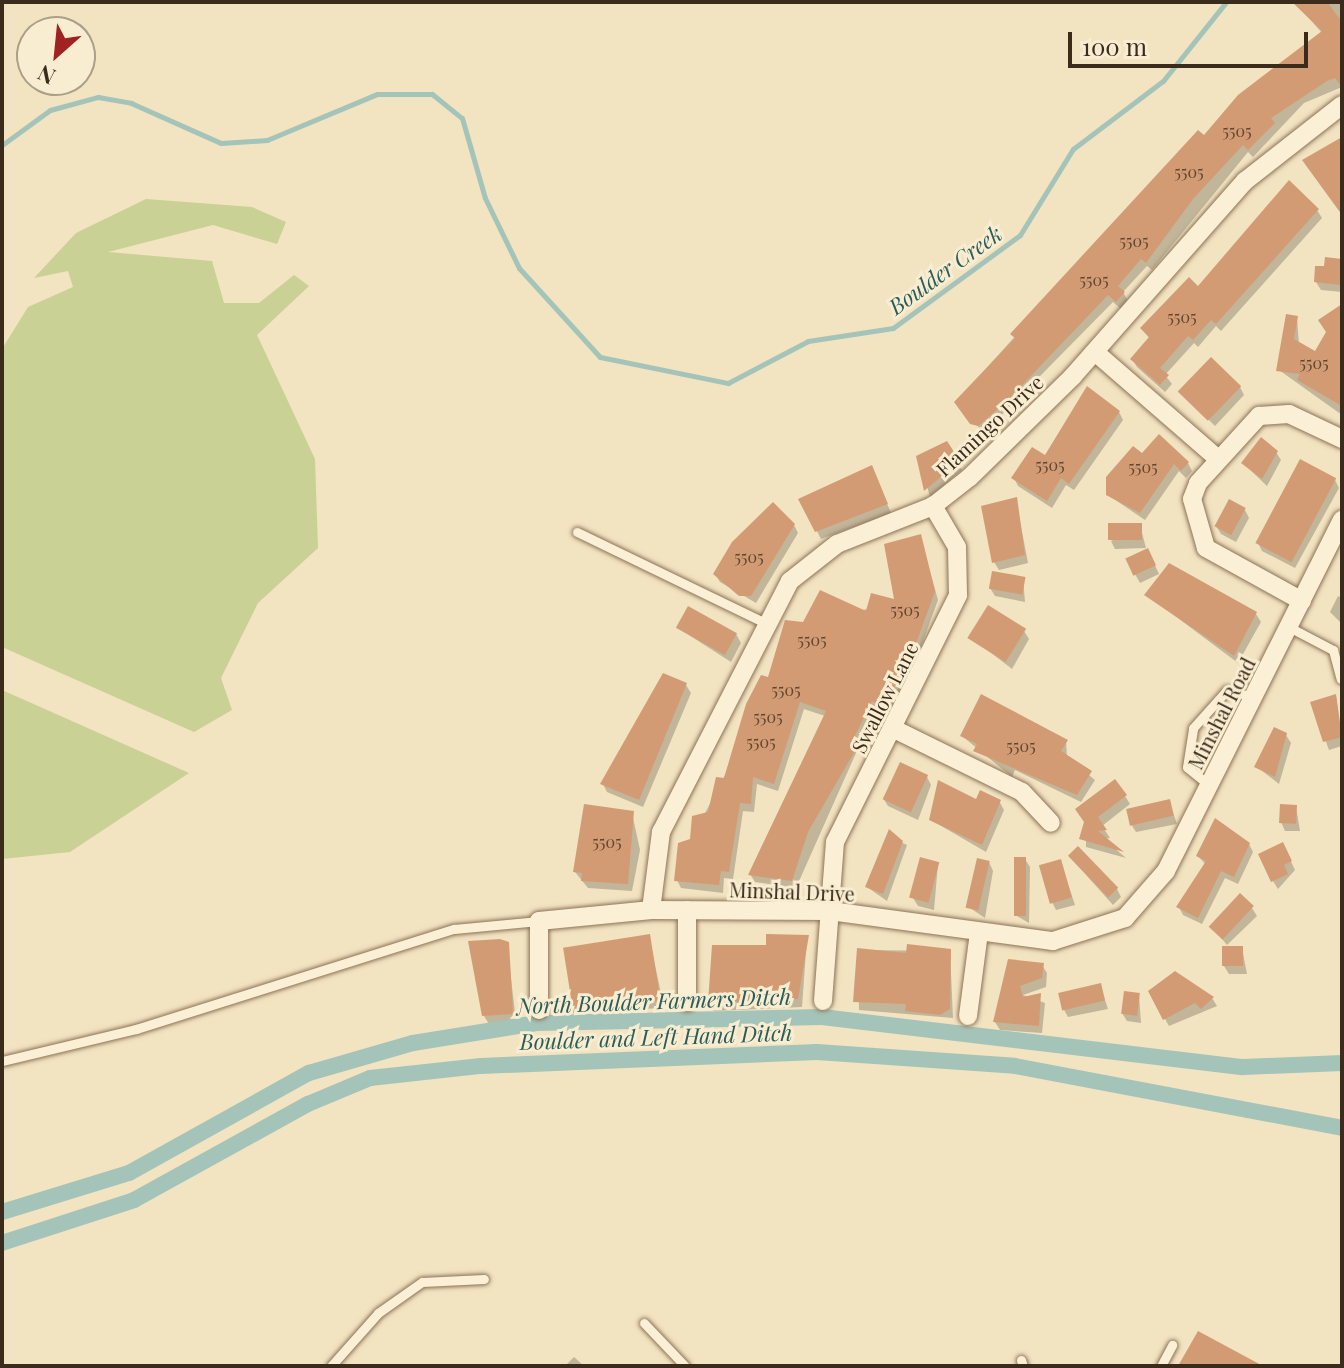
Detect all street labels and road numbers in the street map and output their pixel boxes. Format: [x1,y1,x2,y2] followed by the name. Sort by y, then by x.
[931,369,1047,481] street label: Flamingo Drive
[846,637,922,757] street label: Swallow Lane
[1183,653,1259,773] street label: Minshal Road
[729,877,855,905] street label: Minshal Drive

